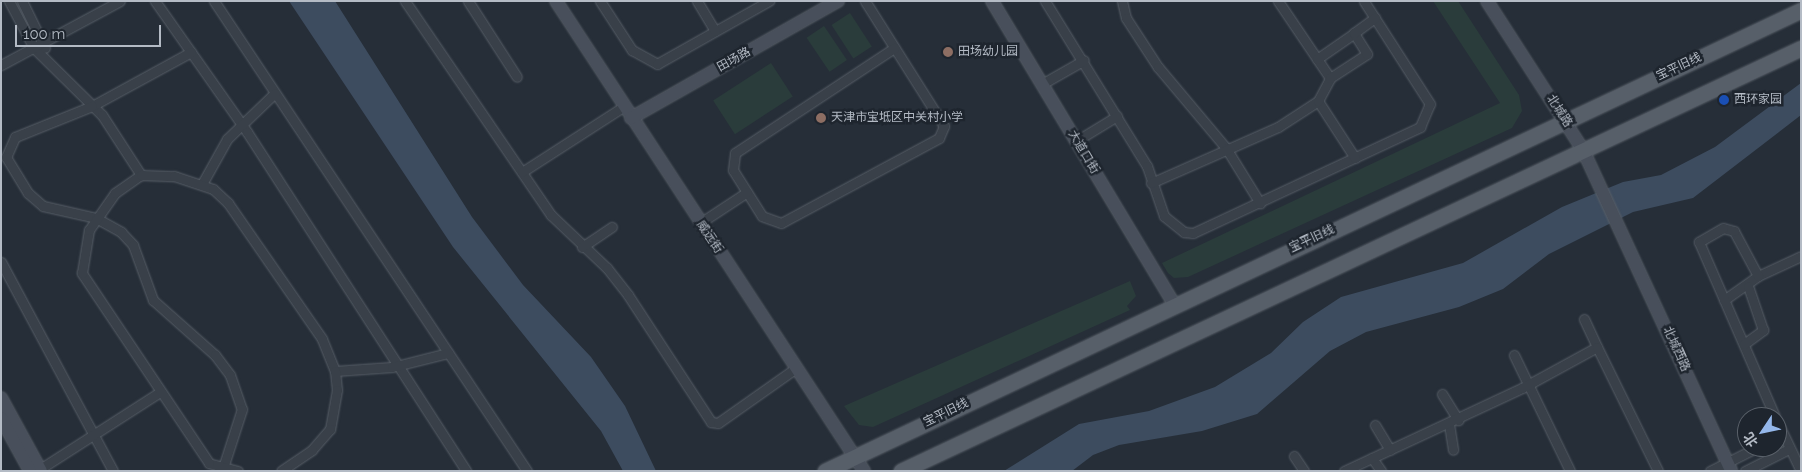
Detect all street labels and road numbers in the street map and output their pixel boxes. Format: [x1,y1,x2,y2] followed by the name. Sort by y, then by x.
[715,45,753,75] street label: 田场路
[1654,50,1704,84] street label: 宝平旧线
[1543,92,1575,130] street label: 北城路
[1064,128,1102,176] street label: 大道口街
[693,218,725,256] street label: 威远街
[1287,222,1337,256] street label: 宝平旧线
[1660,324,1692,374] street label: 北城西路
[921,396,971,430] street label: 宝平旧线

